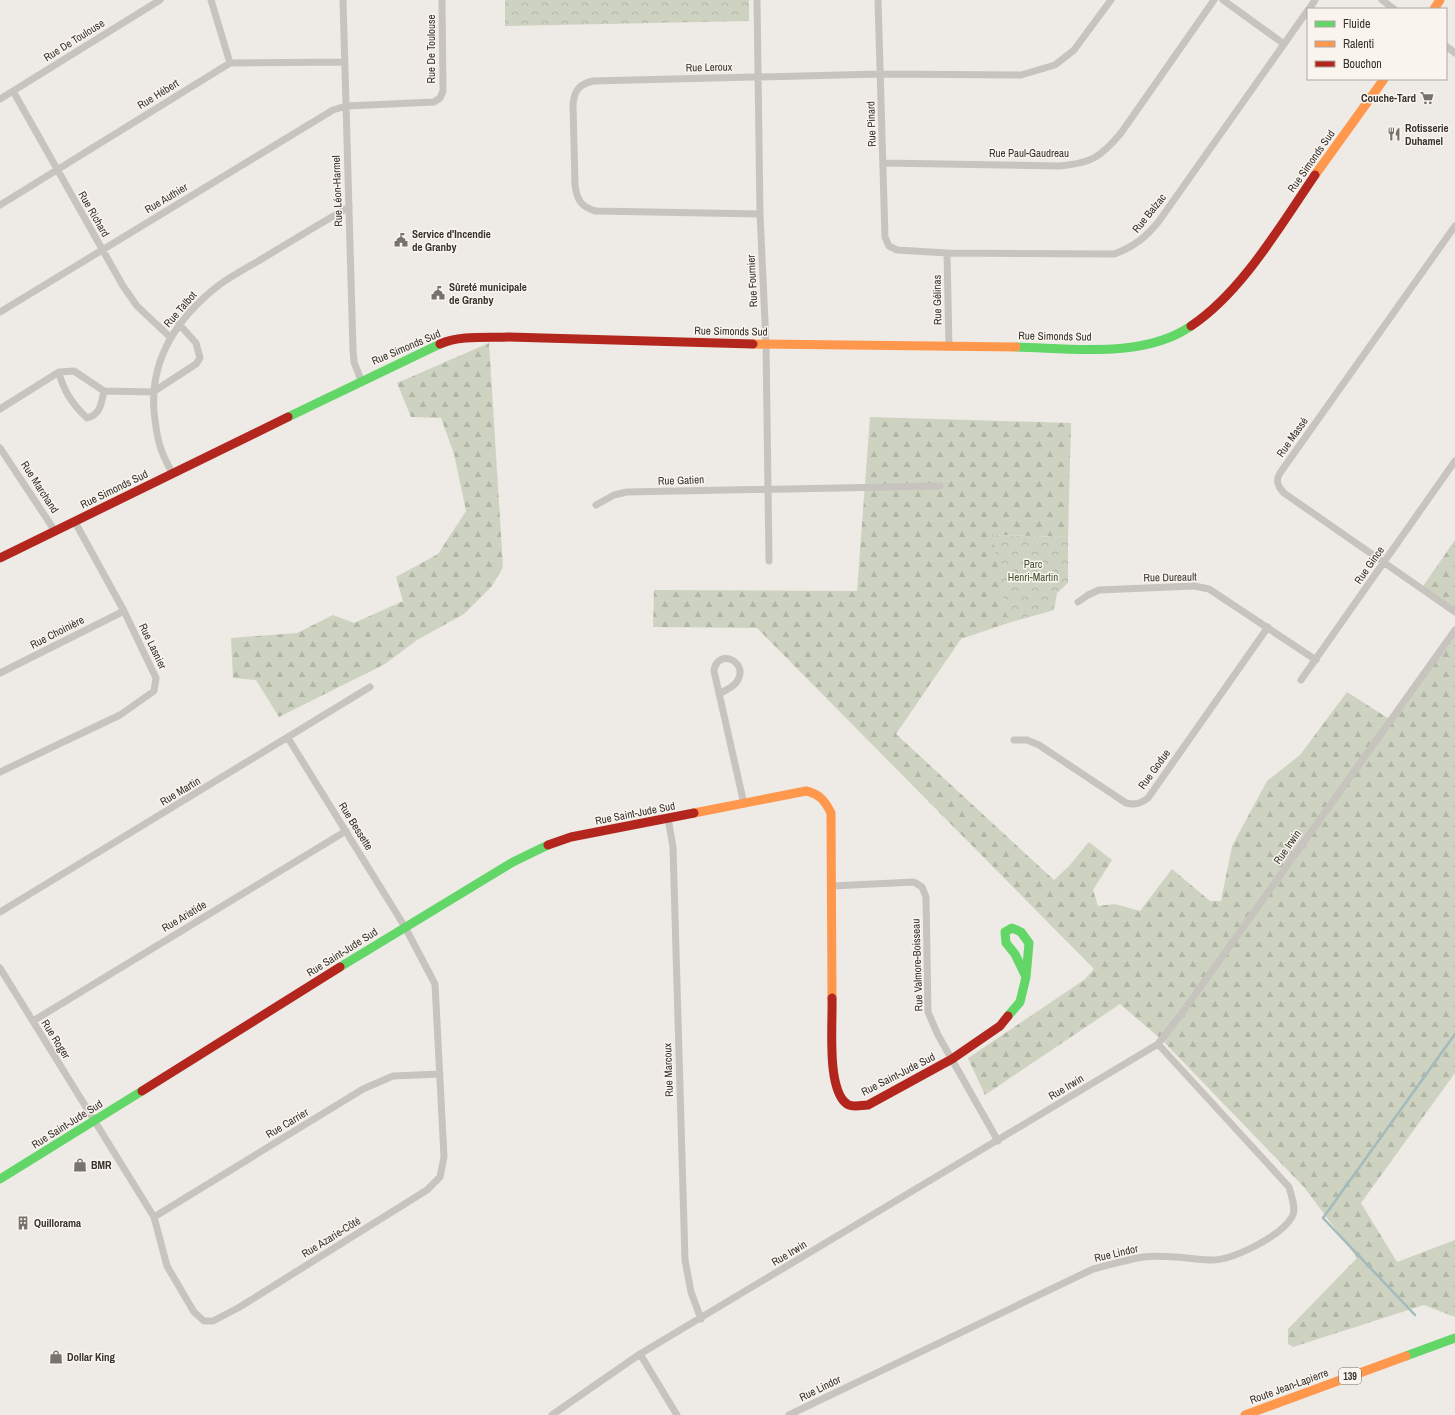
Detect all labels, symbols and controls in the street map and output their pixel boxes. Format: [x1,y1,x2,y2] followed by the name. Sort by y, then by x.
[1307,8,1447,80] legend
[424,14,438,84] street label: Rue De Toulouse
[41,16,107,64] street label: Rue De Toulouse
[1343,16,1370,32] text: Fluide
[1343,36,1374,52] text: Ralenti
[1343,56,1382,72] text: Bouchon
[686,60,733,74] street label: Rue Leroux
[135,76,182,112] street label: Rue Hébert
[1419,90,1435,106] supermarket icon: Couche-Tard
[1361,91,1416,105] place label: Couche-Tard
[863,101,879,147] street label: Rue Pinard
[1405,121,1449,148] place label: Rotisserie Duhamel
[1386,126,1402,142] restaurant icon: Rotisserie Duhamel
[1284,127,1338,195] street label: Rue Simonds Sud
[989,146,1069,160] street label: Rue Paul-Gaudreau
[329,155,345,227] street label: Rue Léon-Harmel
[142,180,190,216] street label: Rue Authier
[75,189,113,239] street label: Rue Richard
[1129,190,1169,235] street label: Rue Balzac
[412,227,491,254] place label: Service d'Incendie de Granby
[393,232,409,248] public building icon: Service d'Incendie de Granby
[744,254,760,308] street label: Rue Fournier
[930,274,944,325] street label: Rue Gélinas
[449,280,527,307] place label: Sûreté municipale de Granby
[430,285,446,301] public building icon: Sûreté municipale de Granby
[161,288,200,330] street label: Rue Talbot
[694,323,768,339] street label: Rue Simonds Sud
[370,326,442,368] street label: Rue Simonds Sud
[1018,328,1092,344] street label: Rue Simonds Sud
[1273,414,1311,460] street label: Rue Massé
[18,458,62,516] street label: Rue Marchand
[78,467,150,511] street label: Rue Simonds Sud
[658,472,704,488] street label: Rue Gatien
[1351,543,1387,587] street label: Rue Gince
[1008,557,1058,584] park label: Parc Henri-Martin
[1143,570,1197,584] street label: Rue Dureault
[28,612,86,652] street label: Rue Choinière
[136,621,170,671] street label: Rue Lasnier
[1135,746,1173,792] street label: Rue Godue
[157,774,203,808] street label: Rue Martin
[594,798,676,828] street label: Rue Saint-Jude Sud
[336,799,376,853] street label: Rue Bessette
[1270,827,1304,867] street label: Rue Irwin
[159,897,209,935] street label: Rue Aristide
[908,918,926,1012] street label: Rue Valmore-Boisseau
[304,925,380,979] street label: Rue Saint-Jude Sud
[39,1017,73,1061] street label: Rue Roger
[660,1042,676,1097] street label: Rue Marcoux
[859,1049,937,1099] street label: Rue Saint-Jude Sud
[1046,1071,1086,1103] street label: Rue Irwin
[29,1097,105,1151] street label: Rue Saint-Jude Sud
[263,1105,311,1141] street label: Rue Carrier
[72,1157,88,1173] shop icon: BMR
[91,1158,112,1172] place label: BMR
[299,1213,363,1261] street label: Rue Azarie-Côté
[15,1215,31,1231] building icon: Quillorama
[34,1216,81,1230] place label: Quillorama
[769,1237,809,1269] street label: Rue Irwin
[1093,1241,1139,1265] street label: Rue Lindor
[48,1349,64,1365] shop icon: Dollar King
[67,1350,116,1364] place label: Dollar King
[1248,1365,1330,1407] street label: Route Jean-Lapierre
[1339,1368,1361,1384] road number: 139
[797,1372,843,1404] street label: Rue Lindor

